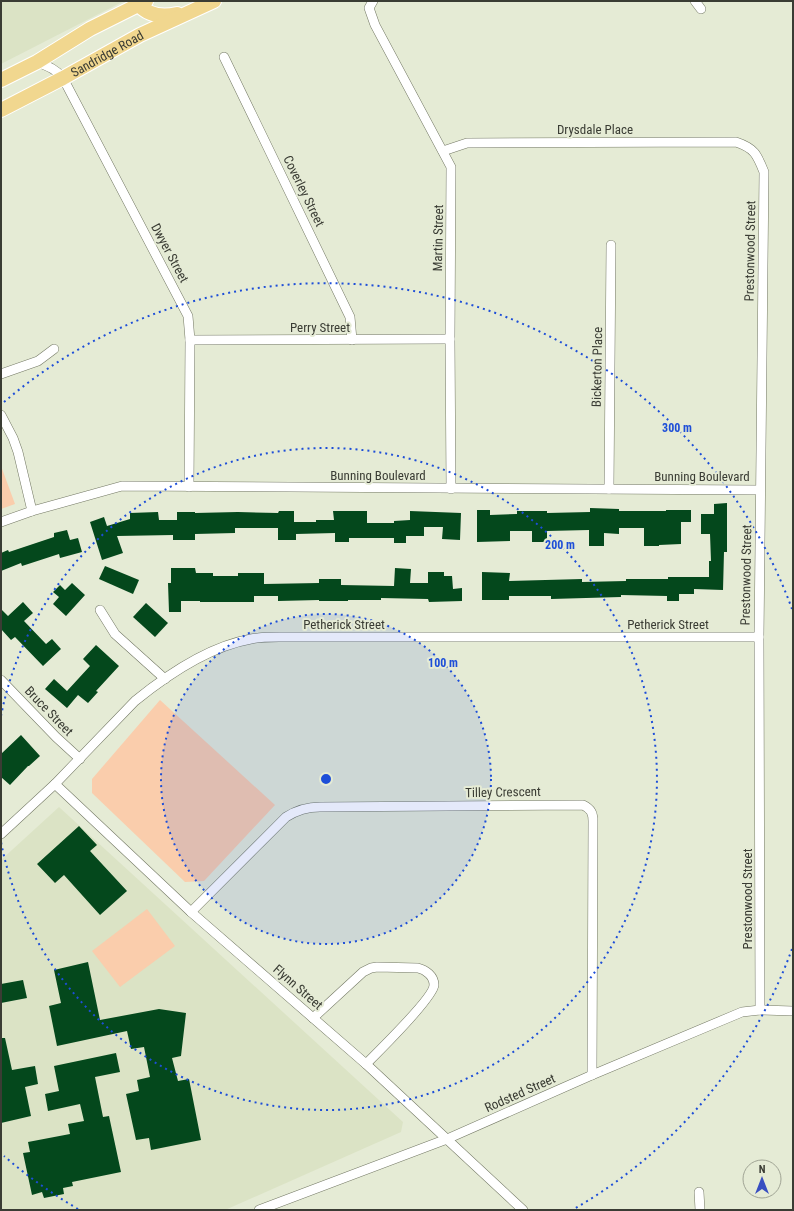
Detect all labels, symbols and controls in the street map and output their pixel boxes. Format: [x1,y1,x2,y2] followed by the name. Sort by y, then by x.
[68,27,146,80] street label: Sandridge Road
[557,122,633,137] street label: Drysdale Place
[280,153,328,229] street label: Coverley Street
[742,200,758,302] street label: Prestonwood Street
[430,204,446,272] street label: Martin Street
[148,221,192,285] street label: Dwyer Street
[290,320,350,335] street label: Perry Street
[589,327,605,407] street label: Bickerton Place
[662,421,692,435] text: 300 m
[330,468,426,483] street label: Bunning Boulevard
[654,469,750,484] street label: Bunning Boulevard
[738,524,754,626] street label: Prestonwood Street
[545,538,575,552] text: 200 m
[303,617,385,632] street label: Petherick Street
[627,617,709,632] street label: Petherick Street
[428,656,458,670] text: 100 m
[22,683,76,739] street label: Bruce Street
[319,772,333,786] centre of rings
[465,784,541,800] street label: Tilley Crescent
[740,848,755,950] street label: Prestonwood Street
[270,961,326,1013] street label: Flynn Street
[482,1071,558,1115] street label: Rodsted Street
[742,1159,782,1199] north arrow
[759,1163,766,1176] text: N

